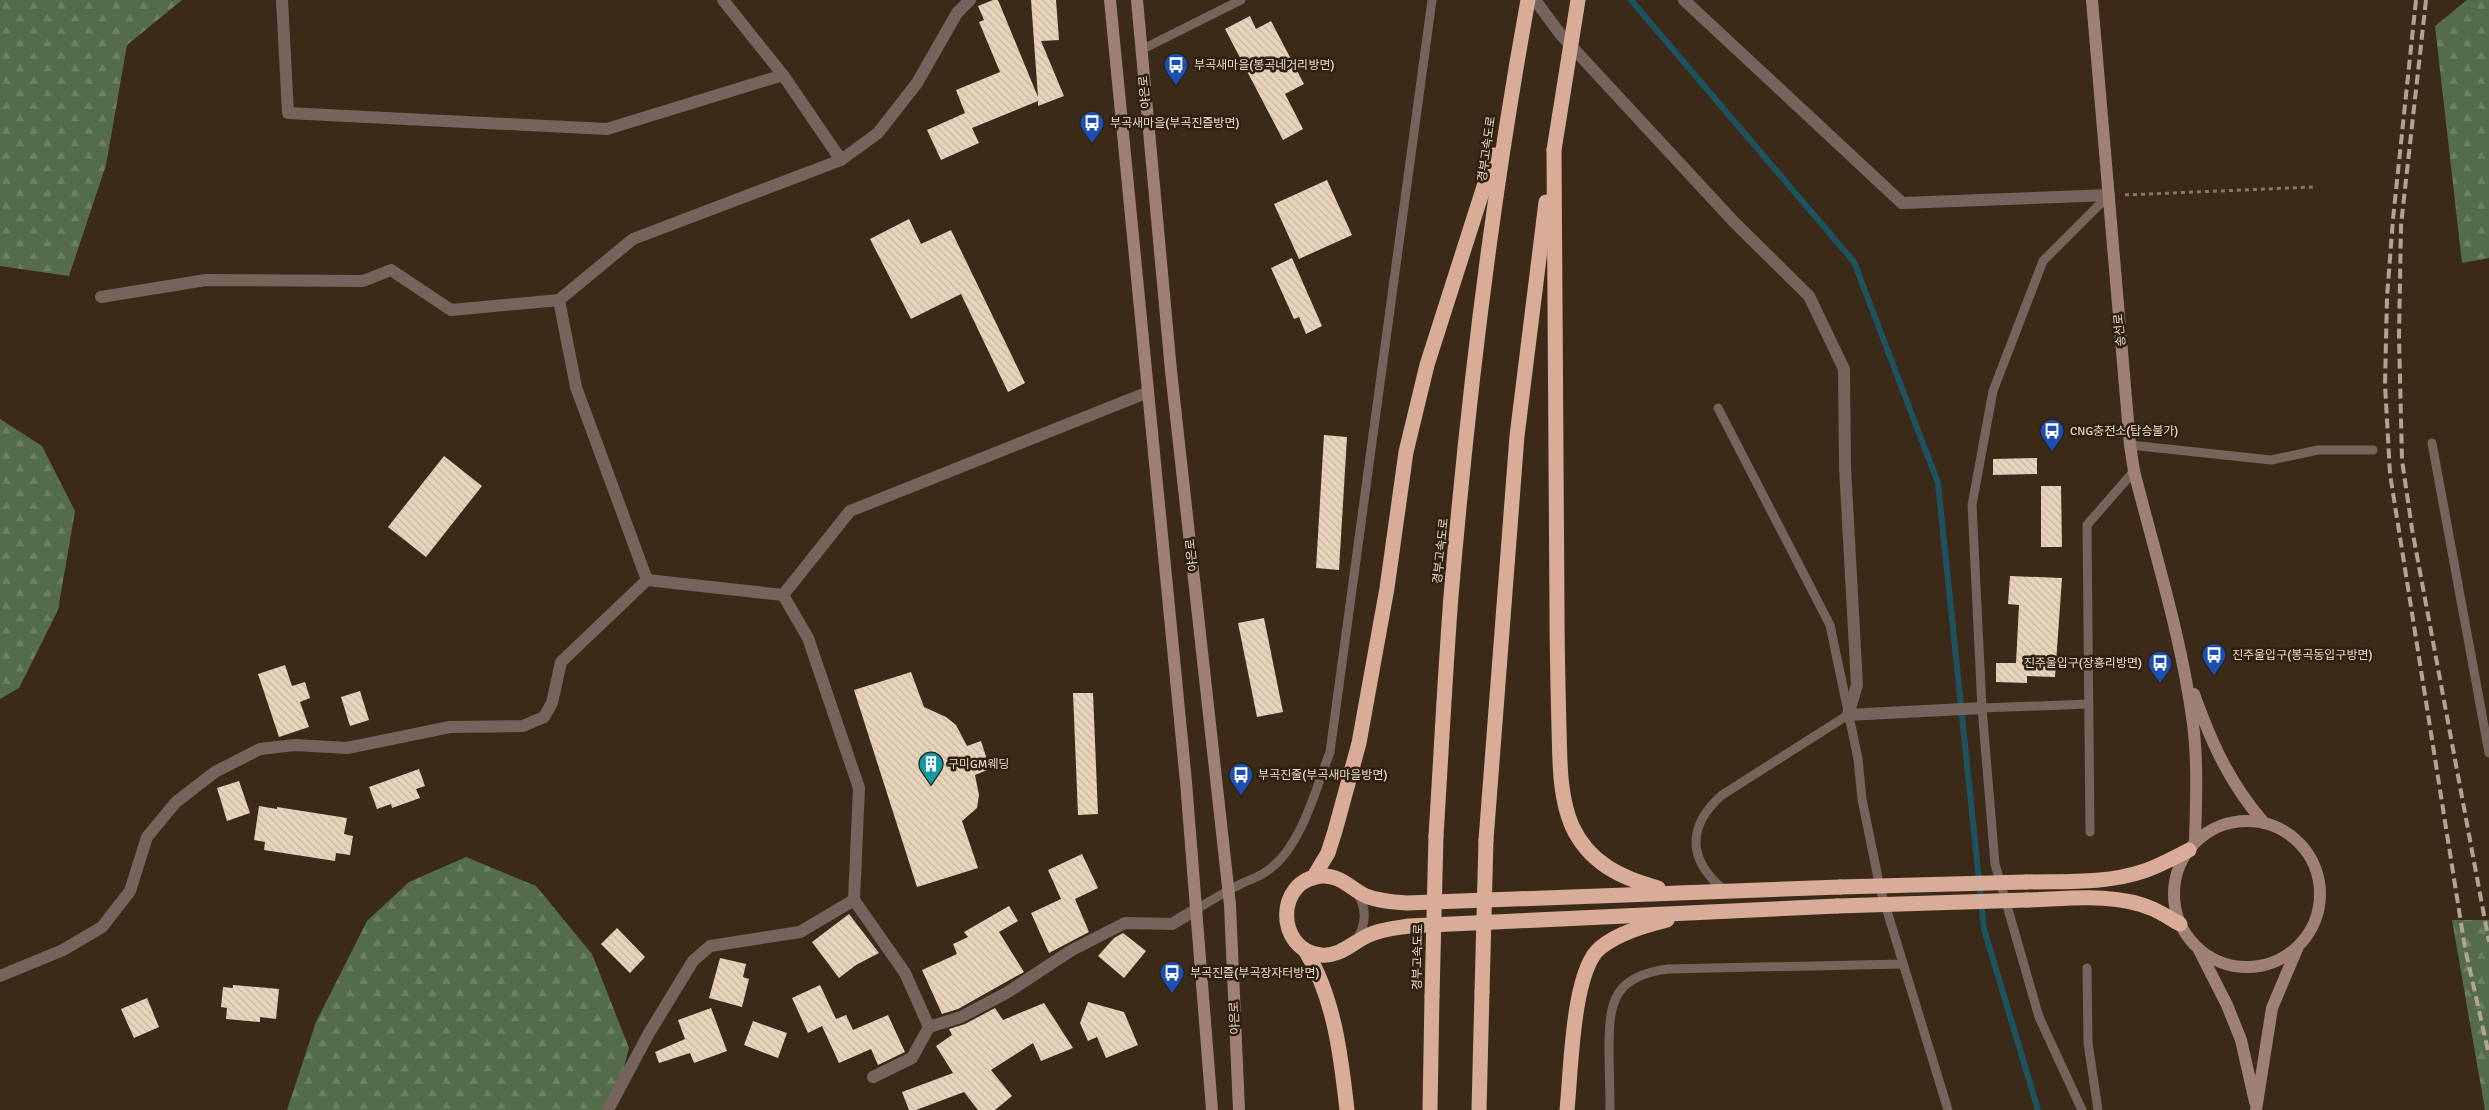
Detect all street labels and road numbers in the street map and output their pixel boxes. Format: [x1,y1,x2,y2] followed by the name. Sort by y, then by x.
[1136,75,1154,109] street label: 야은로
[1475,115,1499,183] street label: 경부고속도로
[2111,313,2129,347] street label: 송선로
[1430,517,1452,585] street label: 경부고속도로
[1183,538,1201,572] street label: 야은로
[1410,924,1426,990] street label: 경부고속도로
[1227,1001,1243,1035] street label: 야은로

